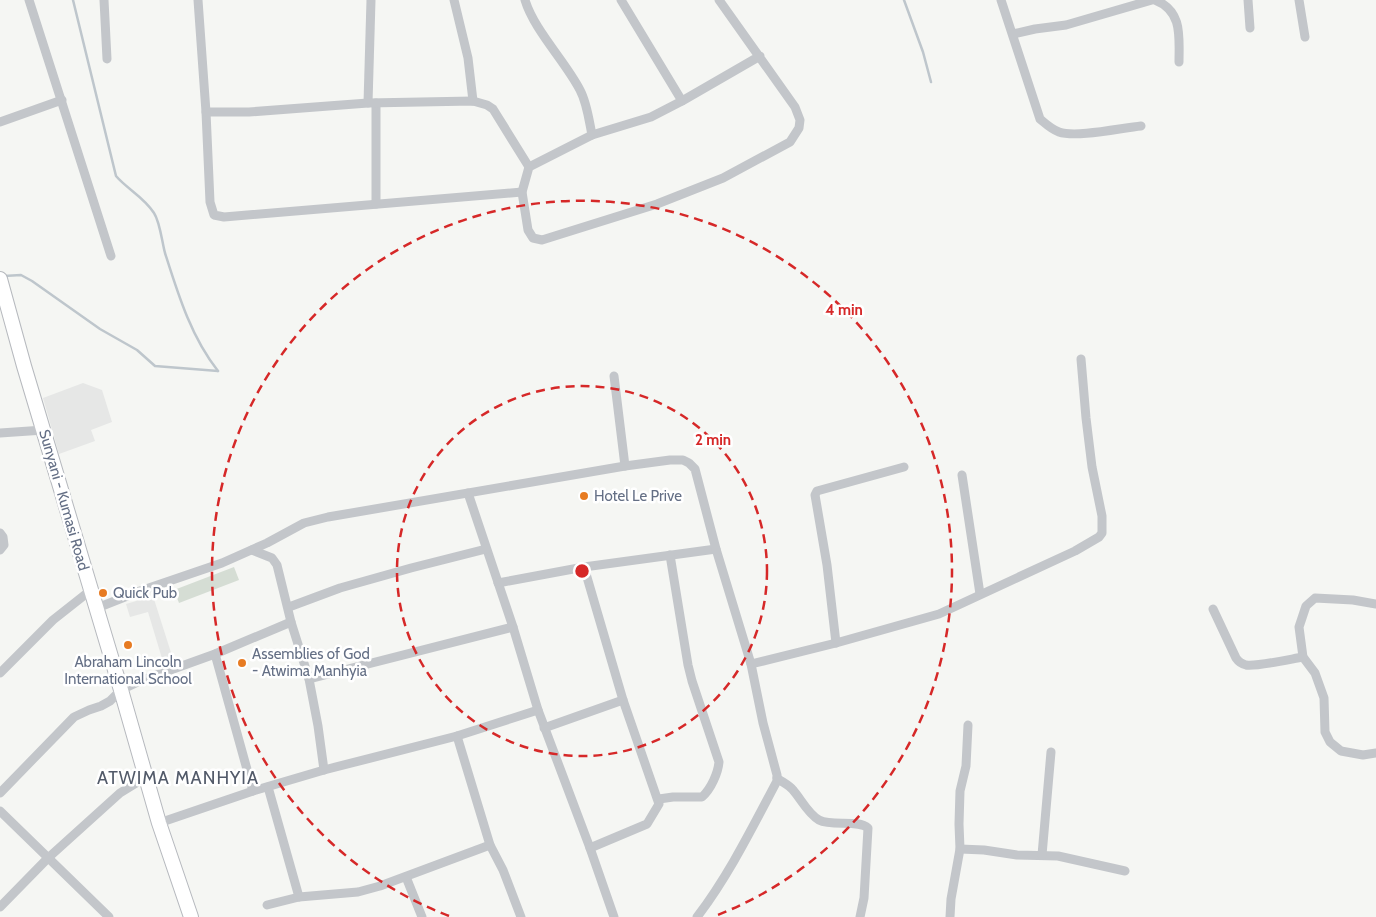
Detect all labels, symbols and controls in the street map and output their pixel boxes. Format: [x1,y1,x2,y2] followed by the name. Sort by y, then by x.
[825,301,863,319] text: 4 min
[35,427,93,573] street label: Sunyani - Kumasi Road
[695,431,731,449] text: 2 min
[594,487,682,505] place label: Hotel Le Prive
[578,490,590,502] marker: Hotel Le Prive
[573,562,591,580] centre of rings
[113,584,177,602] place label: Quick Pub
[97,587,109,599] marker: Quick Pub
[122,639,134,651] marker: Abraham Lincoln International School
[252,645,370,680] place label: Assemblies of God - Atwima Manhyia
[64,653,192,688] place label: Abraham Lincoln International School
[236,657,248,669] marker: Assemblies of God - Atwima Manhyia
[97,767,259,789] district label: ATWIMA MANHYIA

